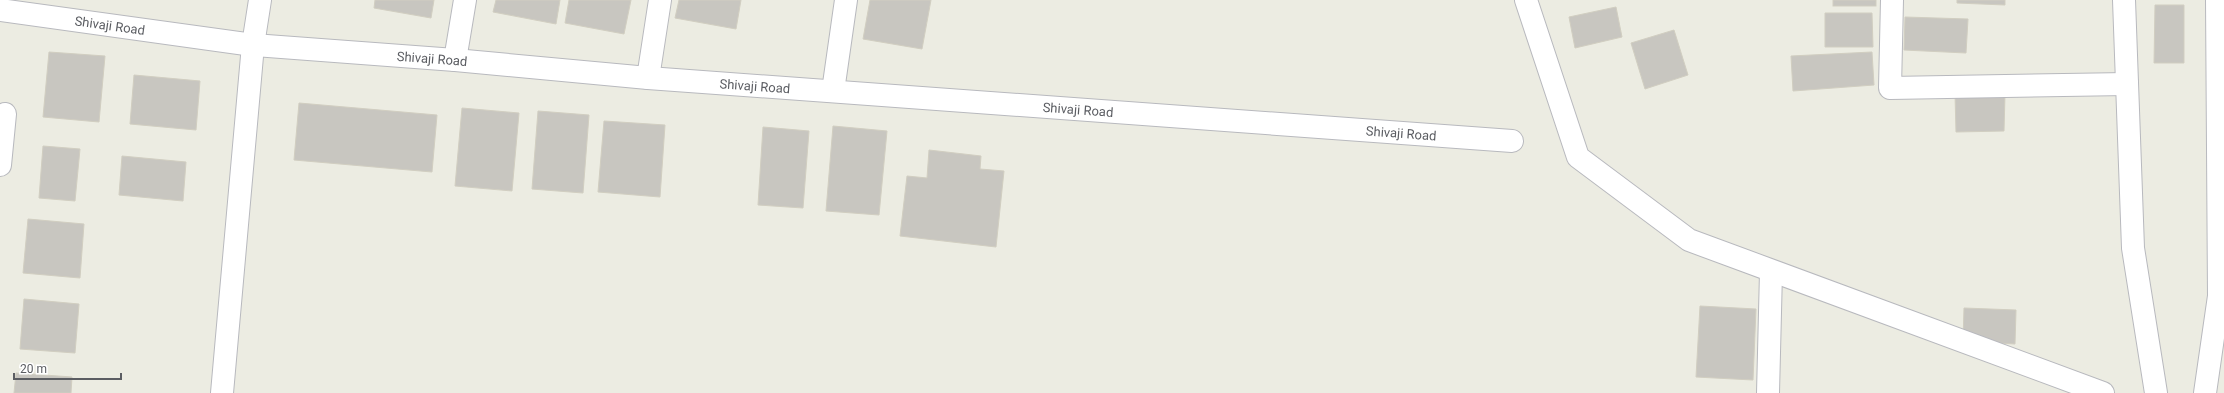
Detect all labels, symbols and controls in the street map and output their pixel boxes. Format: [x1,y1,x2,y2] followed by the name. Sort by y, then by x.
[74,13,146,37] street label: Shivaji Road
[396,48,468,69] street label: Shivaji Road
[719,76,791,96] street label: Shivaji Road
[1042,99,1114,119] street label: Shivaji Road
[1365,123,1437,143] street label: Shivaji Road
[14,355,121,381] scale bar
[20,362,47,376] text: 20 m

